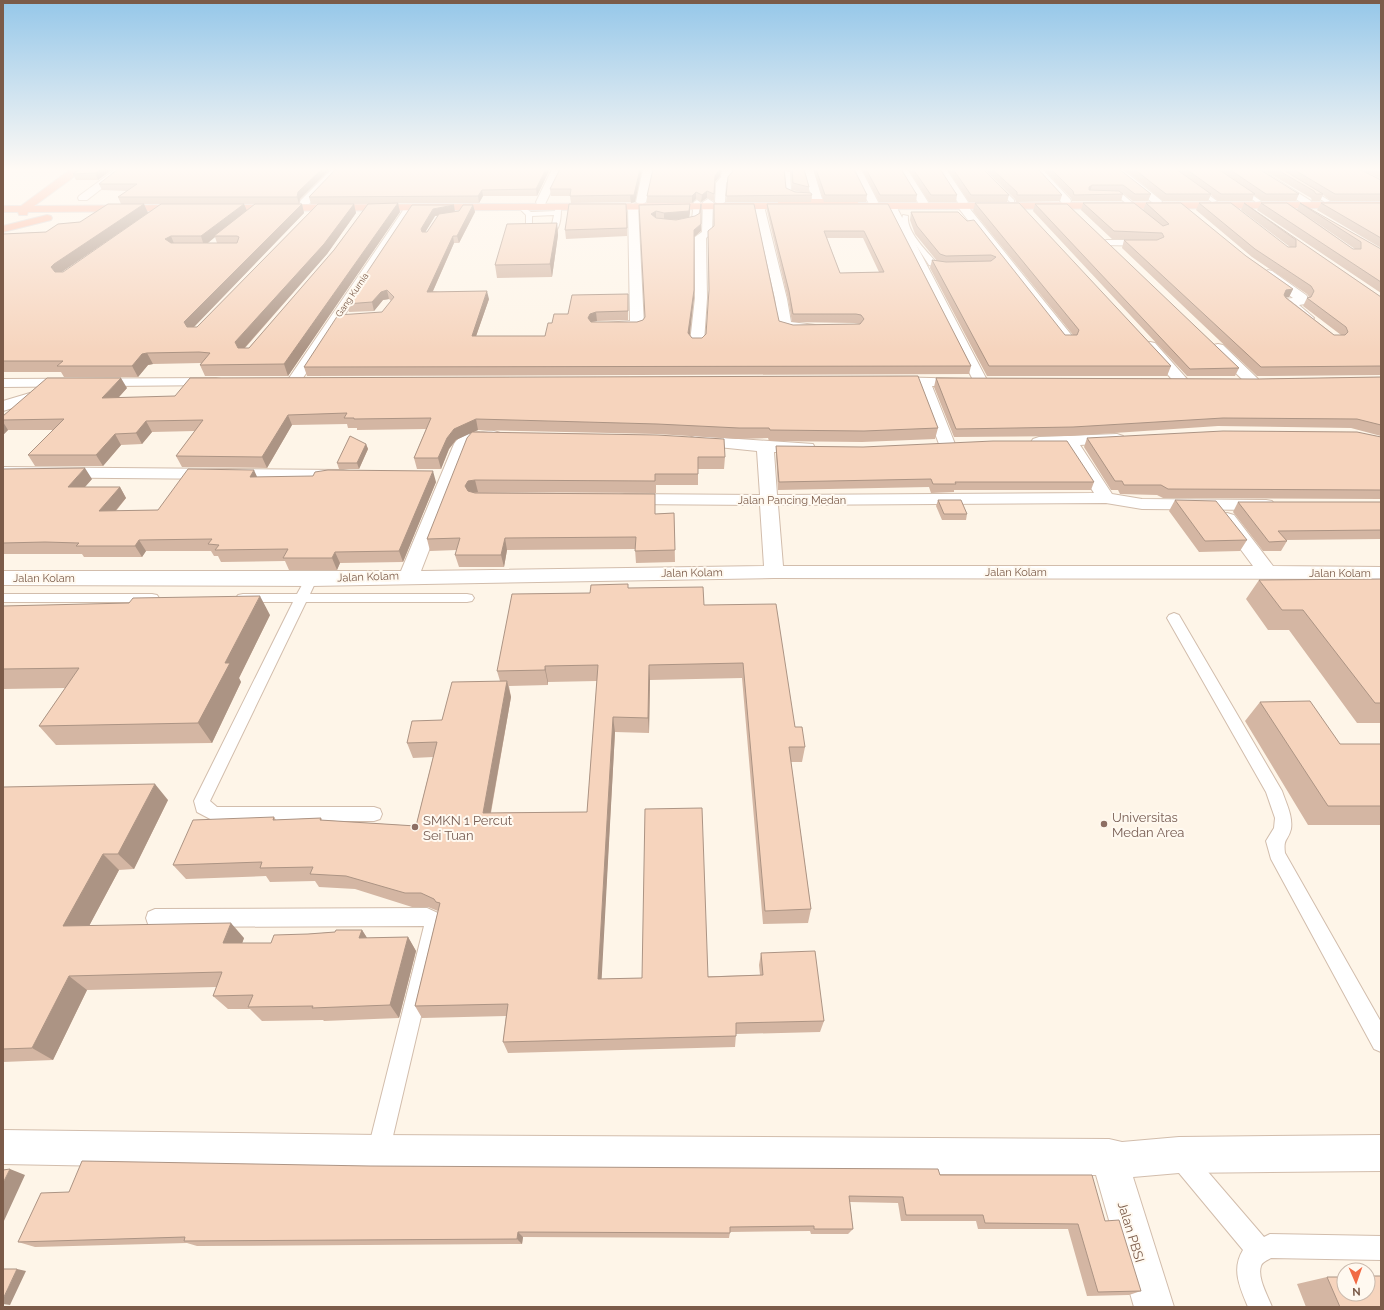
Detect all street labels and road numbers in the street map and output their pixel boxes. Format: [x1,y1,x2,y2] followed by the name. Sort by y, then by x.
[334,271,370,319] street label: Gang Kurnia
[738,494,846,507] street label: Jalan Pancing Medan
[661,566,723,580] street label: Jalan Kolam
[985,566,1047,579] street label: Jalan Kolam
[1309,567,1371,580] street label: Jalan Kolam
[337,569,399,585] street label: Jalan Kolam
[13,572,75,585] street label: Jalan Kolam
[1115,1200,1147,1264] street label: Jalan PBSI

